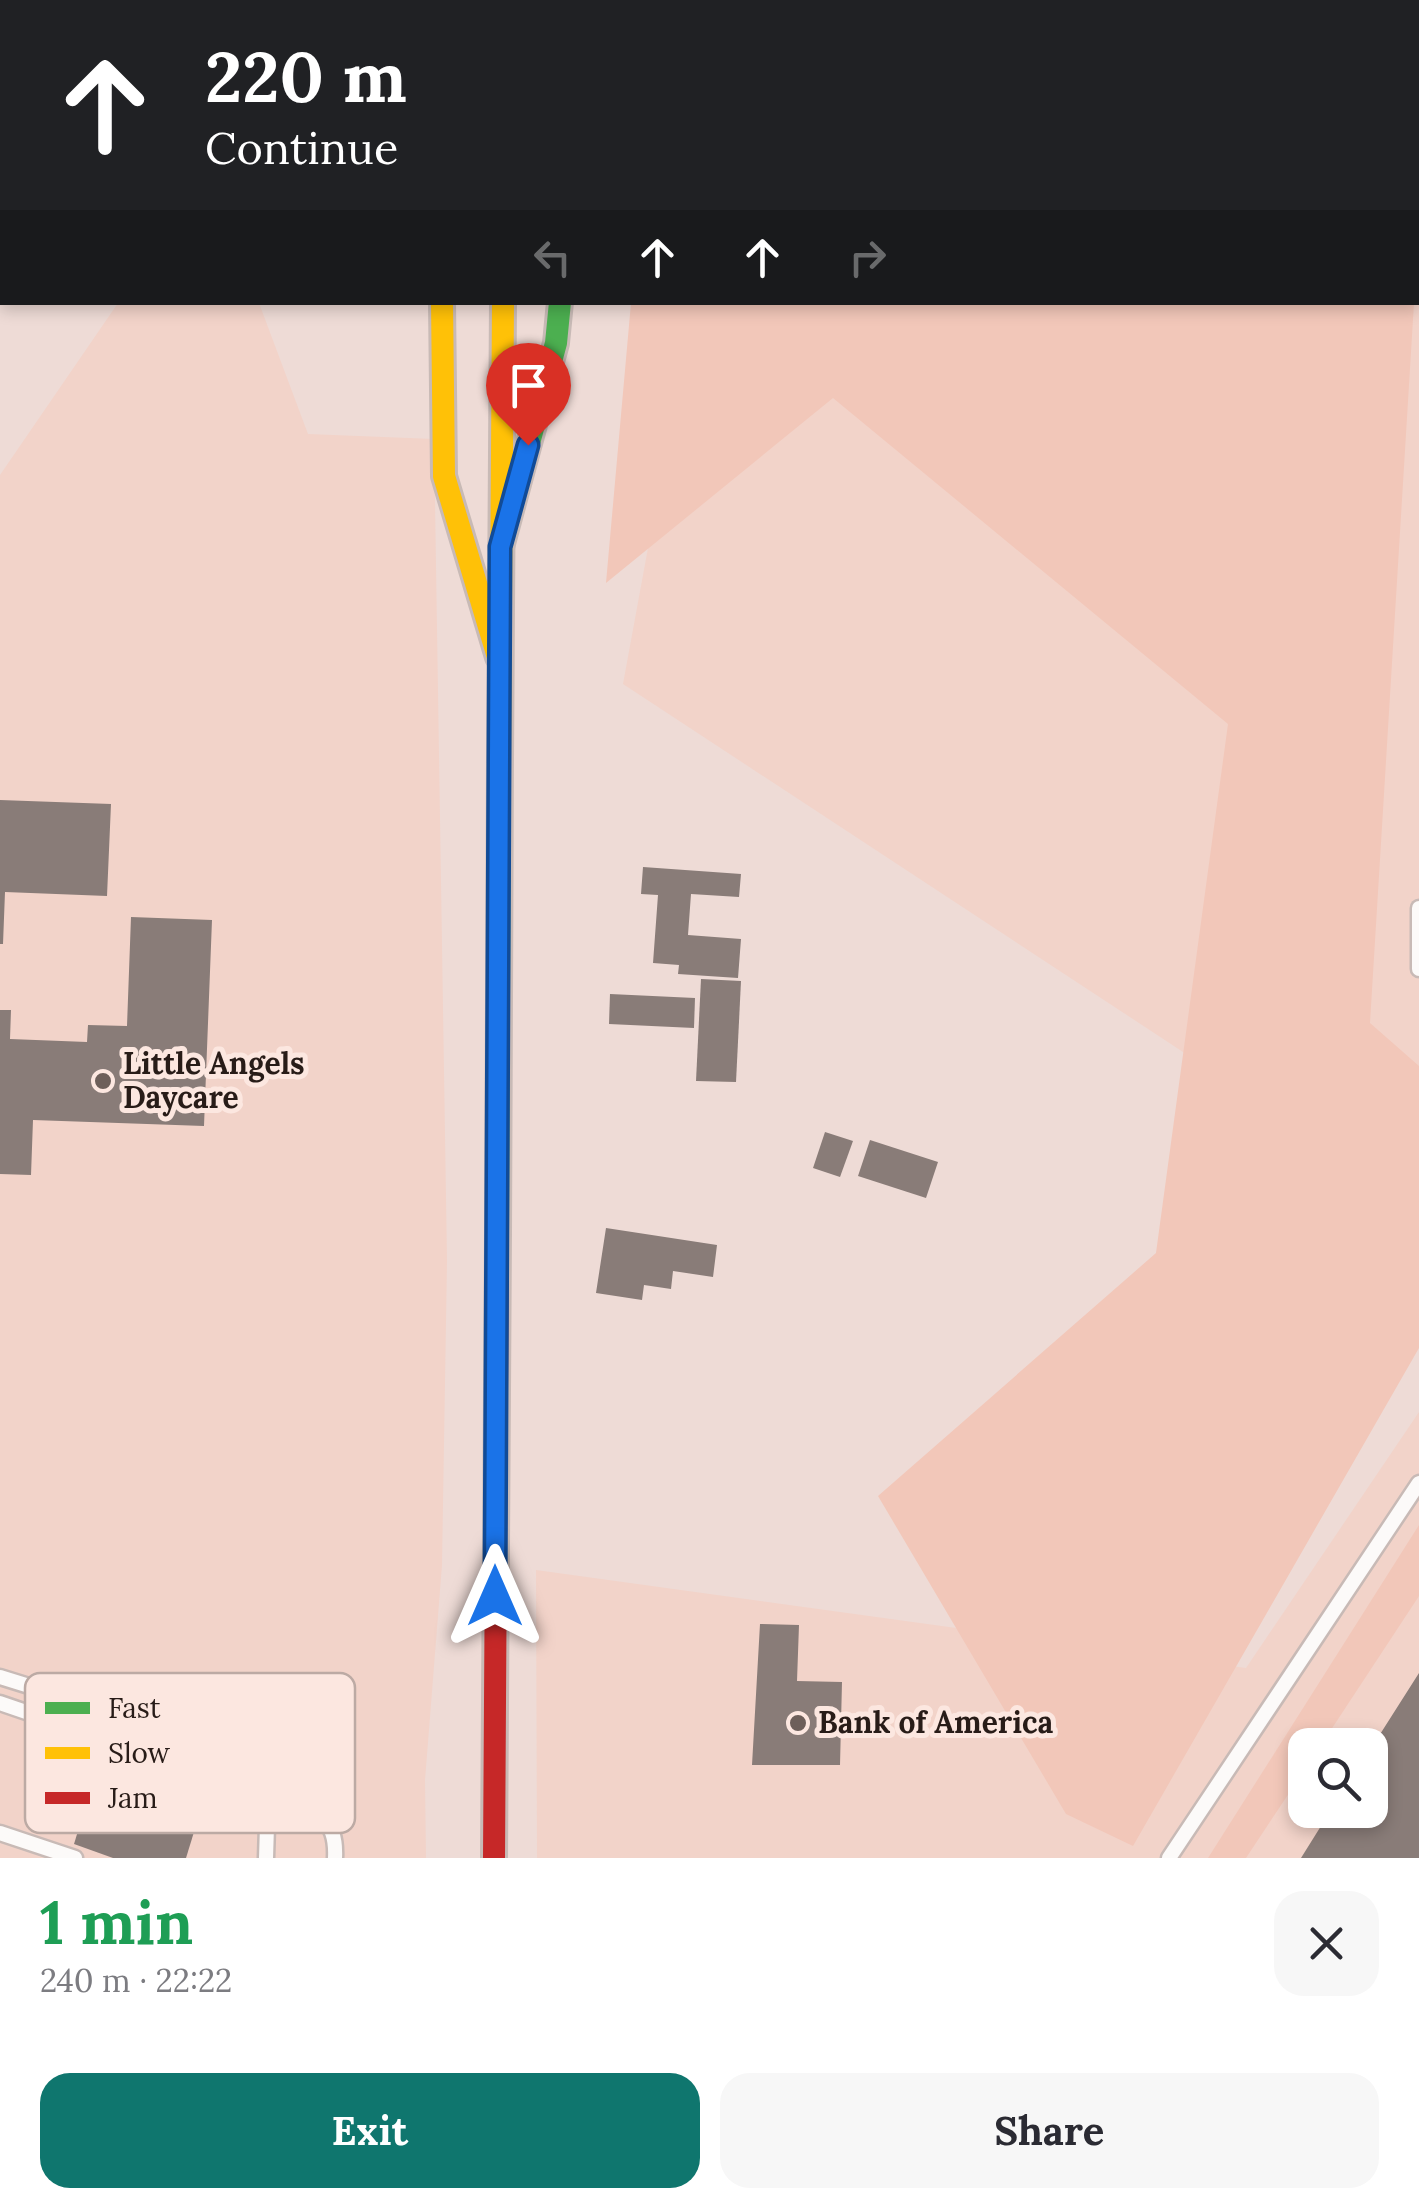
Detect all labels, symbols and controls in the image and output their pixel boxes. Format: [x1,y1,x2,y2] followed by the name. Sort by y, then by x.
[205,32,407,121] text: 220 m
[40,40,170,170] icon: ahead
[205,119,398,176] text: Continue
[525,230,580,285] icon: left
[630,230,685,285] icon: ahead
[735,230,790,285] icon: ahead
[840,230,895,285] icon: right
[486,343,571,446] pin
[501,358,556,413] icon: arrive
[123,1044,305,1117] place label: Little Angels Daycare
[92,1070,114,1092] marker: Little Angels Daycare
[443,1544,547,1648] position arrow
[25,1673,355,1833] legend
[108,1690,161,1726] text: Fast
[818,1703,1054,1741] place label: Bank of America
[787,1712,809,1734] marker: Bank of America
[1288,1728,1388,1828] map controls
[1288,1728,1388,1828] button: search
[108,1735,171,1771] text: Slow
[107,1780,158,1816] text: Jam
[40,1884,193,1960] text: 1 min
[1274,1891,1379,1996] button: close
[40,1960,232,2001] text: 240 m · 22:22
[40,2073,700,2188] button: Exit
[720,2073,1379,2188] button: Share

